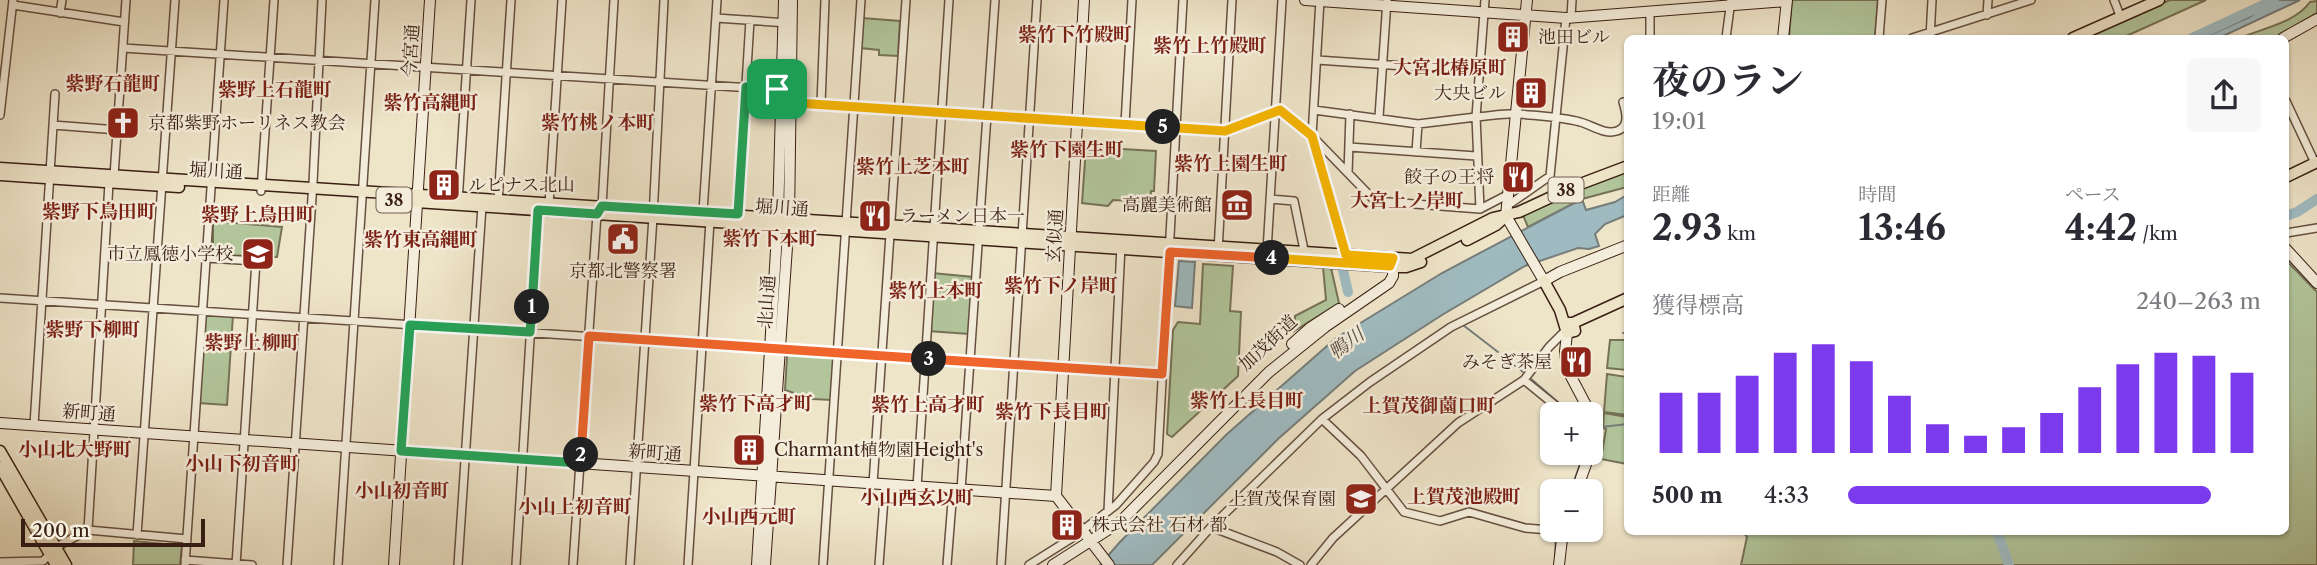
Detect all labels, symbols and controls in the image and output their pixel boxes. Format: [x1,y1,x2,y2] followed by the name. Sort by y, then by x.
[1494,18,1532,56] building icon: 池田ビル
[398,23,424,79] street label: 今宮通
[1018,23,1132,46] district label: 紫竹下竹殿町
[1538,26,1610,48] place label: 池田ビル
[1153,34,1267,57] district label: 紫竹上竹殿町
[1393,56,1507,79] district label: 大宮北椿原町
[1652,57,1804,104] text: 夜のラン
[2187,58,2261,132] button: share
[747,59,807,119] pin
[758,70,796,108] icon: arrive
[65,72,161,95] district label: 紫野石龍町
[1512,74,1550,112] building icon: 大央ビル
[218,78,332,101] district label: 紫野上石龍町
[1434,82,1506,104] place label: 大央ビル
[383,91,479,114] district label: 紫竹高縄町
[104,104,142,142] church icon: 京都紫野ホーリネス教会
[1652,107,1706,135] text: 19:01
[1146,110,1180,144] pin: 5
[541,111,655,134] district label: 紫竹桃ノ本町
[148,112,346,134] place label: 京都紫野ホーリネス教会
[1157,115,1168,138] text: 5
[1010,138,1124,161] district label: 紫竹下園生町
[1174,152,1288,175] district label: 紫竹上園生町
[856,155,970,178] district label: 紫竹上芝本町
[1499,158,1537,196] restaurant icon: 餃子の王将
[188,159,244,183] street label: 堀川通
[425,166,463,204] building icon: ルピナス北山
[1404,166,1494,188] place label: 餃子の王将
[468,174,575,196] place label: ルピナス北山
[1548,178,1584,202] road number: 38
[1652,183,1690,206] text: 距離
[1858,183,1896,206] text: 時間
[2065,183,2121,206] text: ペース
[1218,186,1256,224] museum icon: 高麗美術館
[376,188,412,212] road number: 38
[1350,189,1464,212] district label: 大宮上ノ岸町
[1122,194,1212,216] place label: 高麗美術館
[754,195,810,221] street label: 堀川通
[856,197,894,235] restaurant icon: ラーメン日本一
[42,200,156,223] district label: 紫野下鳥田町
[201,203,315,226] district label: 紫野上鳥田町
[900,205,1025,227] place label: ラーメン日本一
[1652,206,1722,249] text: 2.93
[1858,206,1946,249] text: 13:46
[2065,206,2137,249] text: 4:42
[1043,208,1067,264] street label: 玄似通
[604,220,642,258] public building icon: 京都北警察署
[1722,222,1756,245] text: km
[2137,222,2178,245] text: /km
[722,227,818,250] district label: 紫竹下本町
[364,228,478,251] district label: 紫竹東高縄町
[239,235,277,273] school or university icon: 市立鳳徳小学校
[1254,240,1290,276] pin: 4
[107,243,233,265] place label: 市立鳳徳小学校
[1266,246,1277,269] text: 4
[569,260,677,282] place label: 京都北警察署
[754,274,780,330] street label: 北山通
[1004,274,1118,297] district label: 紫竹下ノ岸町
[888,279,984,302] district label: 紫竹上本町
[2136,287,2261,315] text: 240–263 m
[514,290,550,324] pin: 1
[1652,291,1744,319] text: 獲得標高
[527,295,536,318] text: 1
[1234,310,1302,376] street label: 加茂街道
[45,318,141,341] district label: 紫野下柳町
[1324,322,1370,364] water label: 鴨川
[204,331,300,354] district label: 紫野上柳町
[912,342,946,376] pin: 3
[1557,343,1595,381] restaurant icon: みそぎ茶屋
[923,347,934,370] text: 3
[1462,351,1552,373] place label: みそぎ茶屋
[1190,389,1304,412] district label: 紫竹上長目町
[699,392,813,415] district label: 紫竹下高才町
[871,393,985,416] district label: 紫竹上高才町
[1362,394,1496,417] district label: 上賀茂御薗口町
[61,400,117,426] street label: 新町通
[995,400,1109,423] district label: 紫竹下長目町
[1540,402,1603,542] map controls
[1540,402,1603,465] button: +
[730,431,768,469] building icon: Charmant植物園Height's
[18,438,132,461] district label: 小山北大野町
[564,438,598,472] pin: 2
[774,439,983,461] place label: Charmant植物園Height's
[627,440,683,466] street label: 新町通
[575,443,586,466] text: 2
[185,452,299,475] district label: 小山下初音町
[354,479,450,502] district label: 小山初音町
[1540,479,1603,542] button: −
[1342,480,1380,518] school or university icon: 上賀茂保育園
[1652,481,1723,509] text: 500 m
[1764,481,1809,509] text: 4:33
[1407,485,1521,508] district label: 上賀茂池殿町
[860,486,974,509] district label: 小山西玄以町
[1228,488,1336,510] place label: 上賀茂保育園
[518,495,632,518] district label: 小山上初音町
[701,505,797,528] district label: 小山西元町
[1048,506,1086,544] building icon: 株式会社 石材 都
[1092,514,1228,536] place label: 株式会社 石材 都
[21,516,205,548] scale bar
[32,519,90,542] text: 200 m

